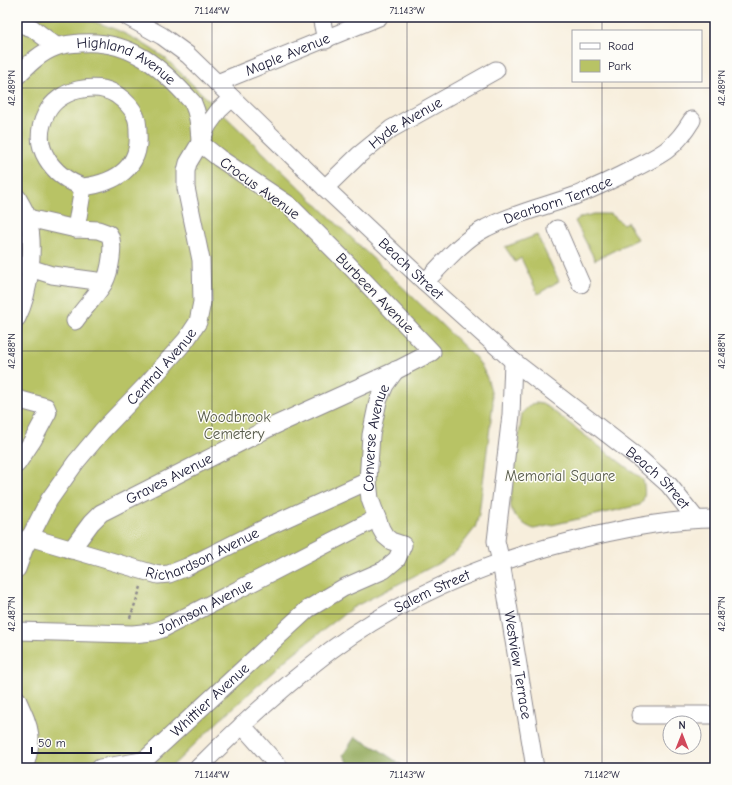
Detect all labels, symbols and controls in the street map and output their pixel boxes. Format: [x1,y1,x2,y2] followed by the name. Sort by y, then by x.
[195,5,230,17] text: 71.144°W
[389,5,425,17] text: 71.143°W
[242,29,333,80] street label: Maple Avenue
[572,30,702,82] legend
[76,34,180,89] street label: Highland Avenue
[608,39,634,53] text: Road
[608,59,631,73] text: Park
[6,70,18,106] text: 42.489°N
[716,70,728,106] text: 42.489°N
[365,93,446,153] street label: Hyde Avenue
[216,153,304,223] street label: Crocus Avenue
[501,172,615,228] street label: Dearborn Terrace
[375,234,448,304] street label: Beach Street
[332,249,418,337] street label: Burbeen Avenue
[123,324,201,409] street label: Central Avenue
[6,333,18,369] text: 42.488°N
[716,333,728,369] text: 42.488°N
[359,381,394,493] street label: Converse Avenue
[197,408,271,443] park label: Woodbrook Cemetery
[622,443,694,513] street label: Beach Street
[123,449,216,508] street label: Graves Avenue
[505,467,616,485] park label: Memorial Square
[143,523,262,584] street label: Richardson Avenue
[391,565,473,617] street label: Salem Street
[156,575,256,639] street label: Johnson Avenue
[6,596,18,632] text: 42.487°N
[716,596,728,632] text: 42.487°N
[500,610,536,721] street label: Westview Terrace
[167,659,253,741] street label: Whittier Avenue
[662,715,702,755] north arrow
[678,719,686,732] text: N
[32,729,151,755] scale bar
[38,736,66,750] text: 50 m
[195,769,230,781] text: 71.144°W
[389,769,425,781] text: 71.143°W
[584,769,620,781] text: 71.142°W

